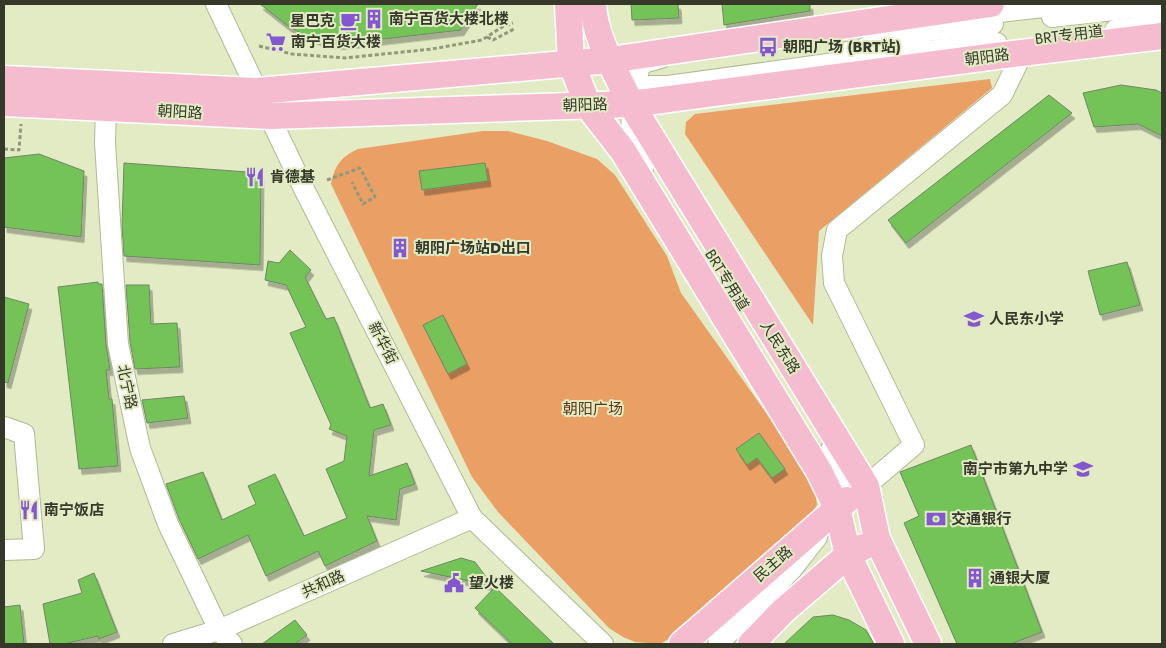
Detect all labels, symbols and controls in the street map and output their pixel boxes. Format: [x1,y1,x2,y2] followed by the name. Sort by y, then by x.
[363,8,385,30] building icon: 南宁百货大楼北楼
[389,8,509,30] place label: 南宁百货大楼北楼
[290,10,335,32] place label: 星巴克
[339,10,361,32] cafe icon: 星巴克
[1034,20,1104,50] street label: BRT专用道
[265,31,287,53] supermarket icon: 南宁百货大楼
[291,31,381,53] place label: 南宁百货大楼
[757,36,779,58] bus stop icon: 朝阳广场 (BRT站)
[783,36,901,58] place label: 朝阳广场 (BRT站)
[963,43,1011,71] street label: 朝阳路
[562,93,608,117] street label: 朝阳路
[157,100,203,124] street label: 朝阳路
[244,166,266,188] restaurant icon: 肯德基
[270,166,315,188] place label: 肯德基
[389,237,411,259] building icon: 朝阳广场站D出口
[415,237,531,259] place label: 朝阳广场站D出口
[699,245,755,315] street label: BRT专用道
[963,308,985,330] school or university icon: 人民东小学
[989,308,1064,330] place label: 人民东小学
[755,316,805,378] street label: 人民东路
[363,318,403,368] street label: 新华街
[112,363,142,411] street label: 北宁路
[563,398,623,420] park label: 朝阳广场
[963,458,1068,480] place label: 南宁市第九中学
[1072,458,1094,480] school or university icon: 南宁市第九中学
[18,499,40,521] restaurant icon: 南宁饭店
[44,499,104,521] place label: 南宁饭店
[925,508,947,530] bank icon: 交通银行
[951,508,1011,530] place label: 交通银行
[749,541,797,587] street label: 民主路
[298,565,348,603] street label: 共和路
[964,567,986,589] building icon: 通银大厦
[990,567,1050,589] place label: 通银大厦
[443,572,465,594] public building icon: 望火楼
[469,572,514,594] place label: 望火楼

